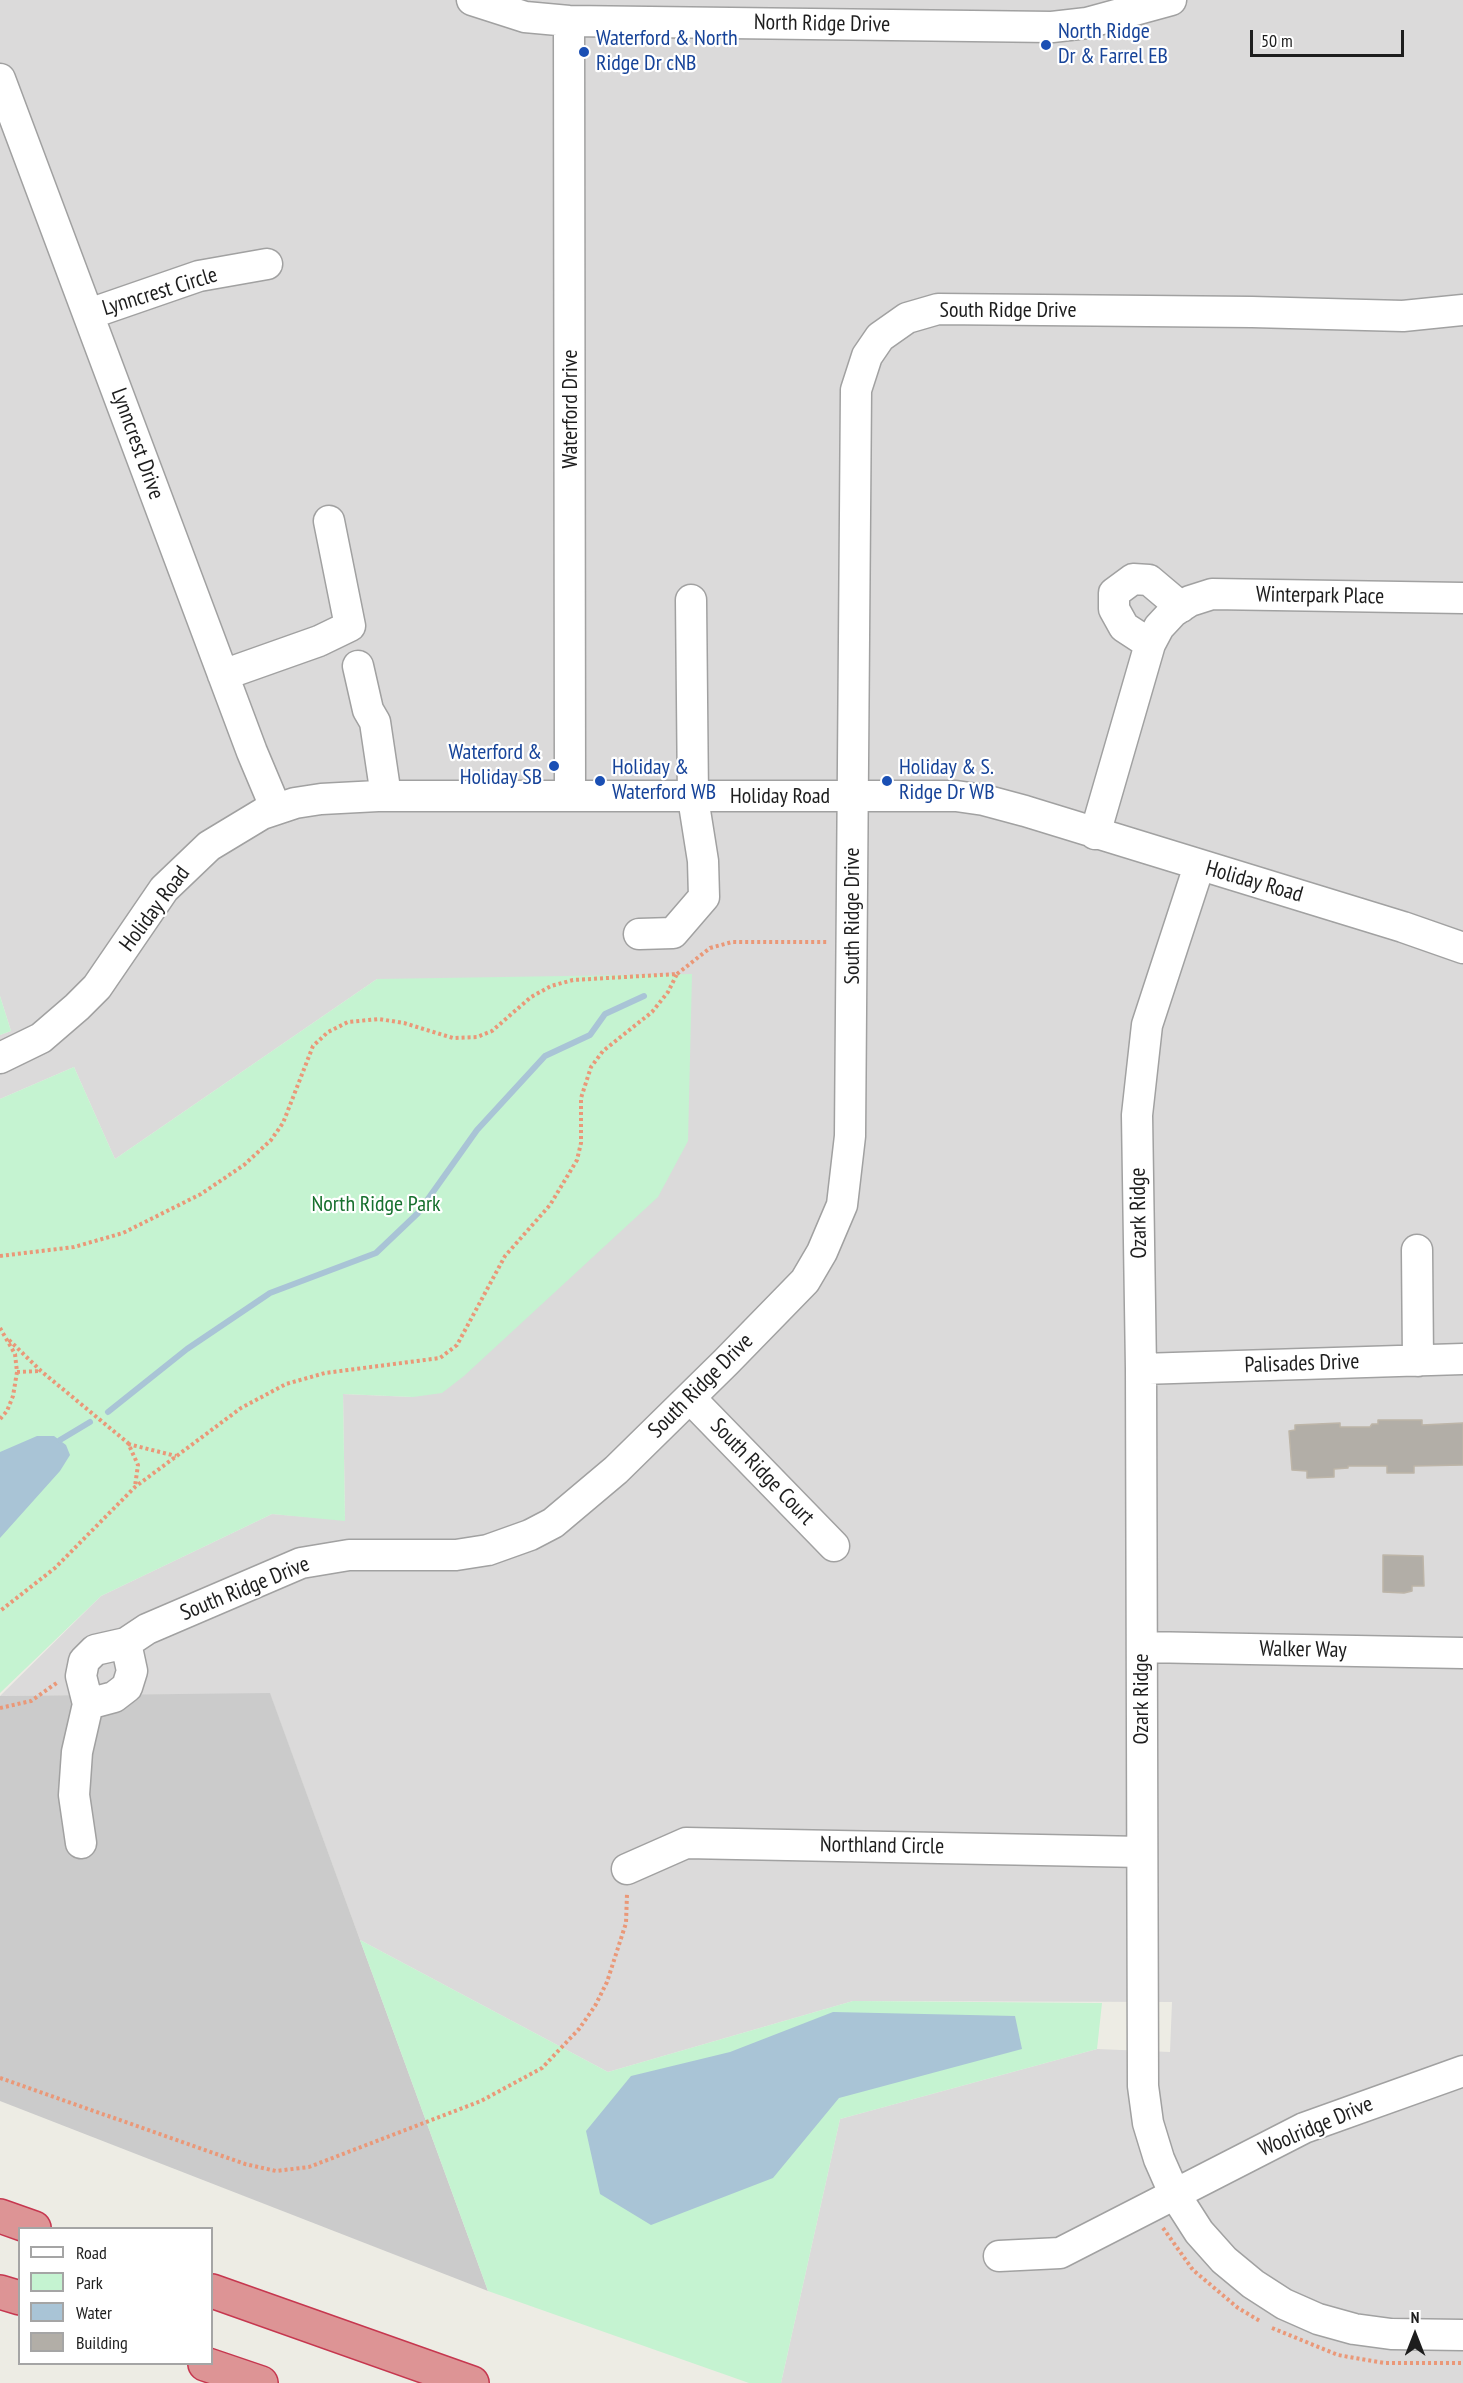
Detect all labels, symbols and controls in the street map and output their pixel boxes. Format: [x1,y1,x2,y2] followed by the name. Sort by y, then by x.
[754,10,890,38] street label: North Ridge Drive
[1253,18,1408,56] scale bar
[1058,19,1168,70] place label: North Ridge Dr & Farrel EB
[596,26,738,78] place label: Waterford & North Ridge Dr cNB
[1261,29,1293,52] text: 50 m
[1039,38,1053,52] marker: North Ridge Dr & Farrel EB
[577,45,591,59] marker: Waterford & North Ridge Dr cNB
[99,262,221,322] street label: Lynncrest Circle
[940,298,1076,324] street label: South Ridge Drive
[558,350,584,468] street label: Waterford Drive
[105,385,169,503] street label: Lynncrest Drive
[1256,582,1384,610] street label: Winterpark Place
[449,740,542,792] place label: Waterford & Holiday SB
[612,755,716,806] place label: Holiday & Waterford WB
[899,755,995,806] place label: Holiday & S. Ridge Dr WB
[547,759,561,773] marker: Waterford & Holiday SB
[593,774,607,788] marker: Holiday & Waterford WB
[880,774,894,788] marker: Holiday & S. Ridge Dr WB
[730,784,830,810] street label: Holiday Road
[840,848,866,984] street label: South Ridge Drive
[1202,856,1306,908] street label: Holiday Road
[114,861,196,957] street label: Holiday Road
[1125,1167,1153,1259] street label: Ozark Ridge
[311,1192,441,1218] park label: North Ridge Park
[643,1328,759,1444] street label: South Ridge Drive
[1244,1349,1360,1379] street label: Palisades Drive
[705,1413,819,1531] street label: South Ridge Court
[177,1551,313,1627] street label: South Ridge Drive
[1259,1636,1347,1664] street label: Walker Way
[1129,1653,1155,1745] street label: Ozark Ridge
[820,1832,944,1860] street label: Northland Circle
[1255,2091,1377,2163] street label: Woolridge Drive
[18,2227,213,2365] legend
[76,2241,107,2264] text: Road
[76,2271,103,2294] text: Park
[76,2301,112,2324] text: Water
[1385,2305,1445,2365] north arrow
[1411,2307,1419,2327] text: N
[76,2331,128,2354] text: Building

